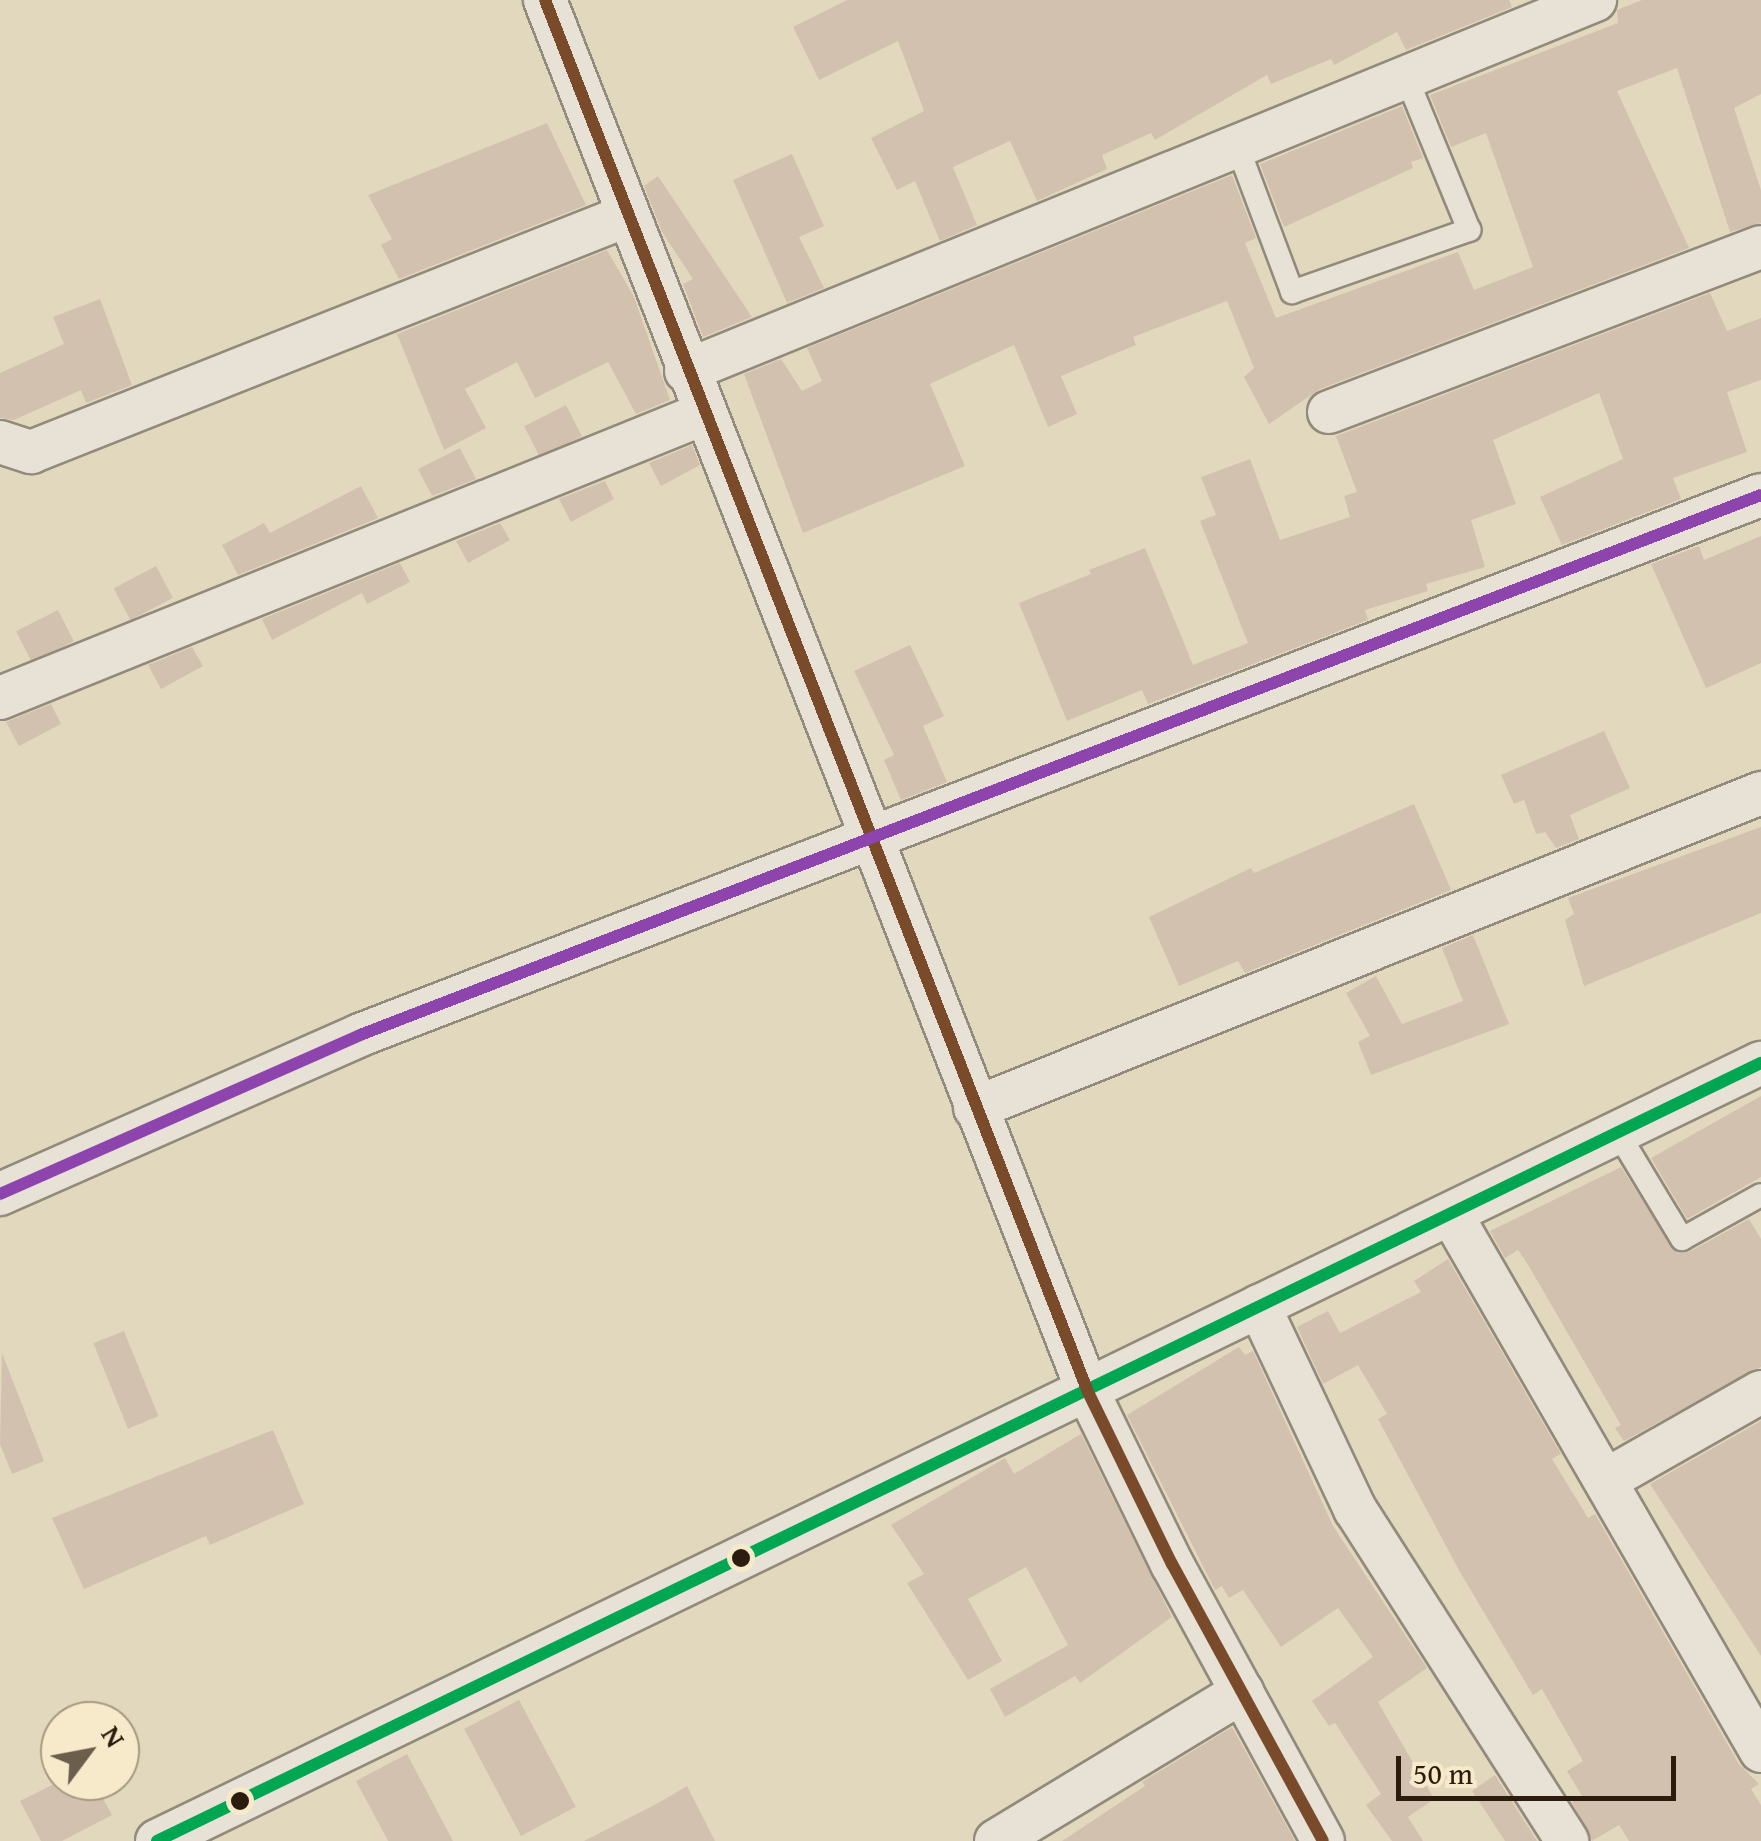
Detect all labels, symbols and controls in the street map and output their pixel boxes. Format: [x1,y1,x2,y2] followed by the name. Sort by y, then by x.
[731,1548,751,1568] unlabelled marker
[40,1701,140,1801] north arrow
[92,1717,137,1755] text: N
[1401,1736,1681,1798] scale bar
[1413,1751,1473,1795] text: 50 m
[230,1791,250,1811] unlabelled marker

